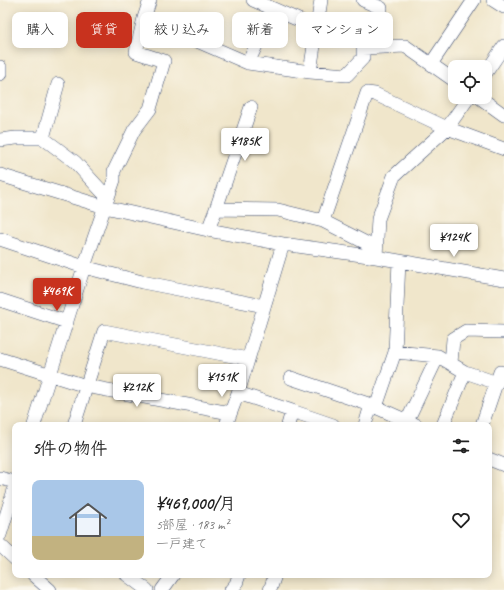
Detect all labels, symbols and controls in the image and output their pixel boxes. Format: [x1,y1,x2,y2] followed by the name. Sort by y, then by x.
[12,12,68,48] chip: 購入
[76,12,132,48] chip: 賃貸
[140,12,224,48] chip: 絞り込み
[232,12,288,48] chip: 新着
[296,12,393,48] chip: マンション
[448,60,492,104] map controls
[448,60,492,104] button: locate
[217,128,273,162] pin: ¥185K
[230,133,260,149] text: ¥185K
[426,224,482,258] pin: ¥124K
[439,229,469,245] text: ¥124K
[29,278,85,312] pin: ¥469K
[42,283,72,299] text: ¥469K
[194,364,250,398] pin: ¥151K
[207,369,237,385] text: ¥151K
[109,374,165,408] pin: ¥212K
[122,379,152,395] text: ¥212K
[450,435,472,457] icon: filters
[32,438,107,459] text: 5件の物件
[156,493,236,514] text: ¥469,000/月
[64,496,112,544] icon: home
[450,509,472,531] icon: heart
[156,517,229,533] text: 5部屋 · 183 m²
[156,536,208,552] text: 一戸建て

